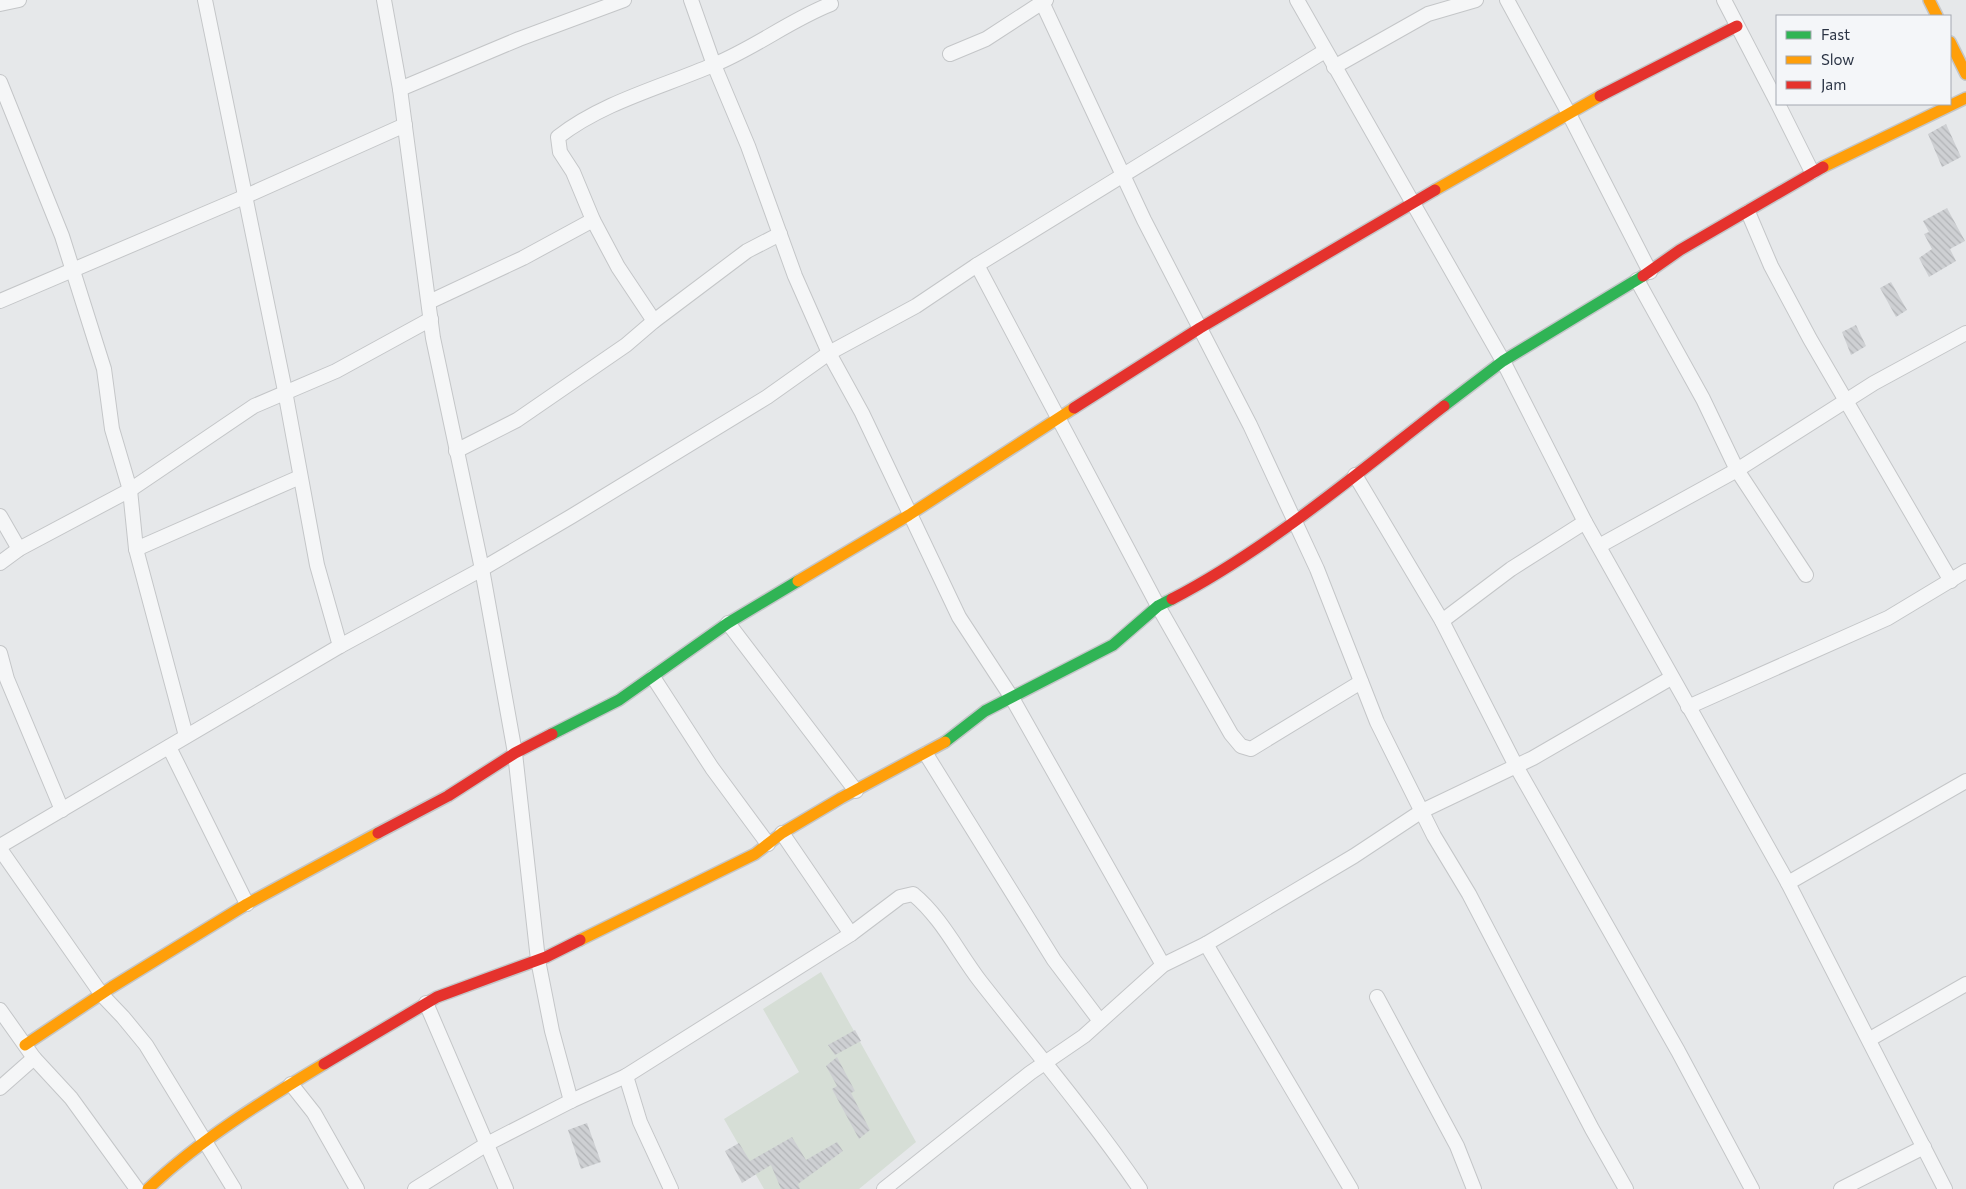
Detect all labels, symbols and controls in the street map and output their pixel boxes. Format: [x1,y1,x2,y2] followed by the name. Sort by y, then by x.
[1776,15,1951,105] legend
[1821,25,1850,43] text: Fast
[1821,50,1854,68] text: Slow
[1821,75,1846,93] text: Jam

